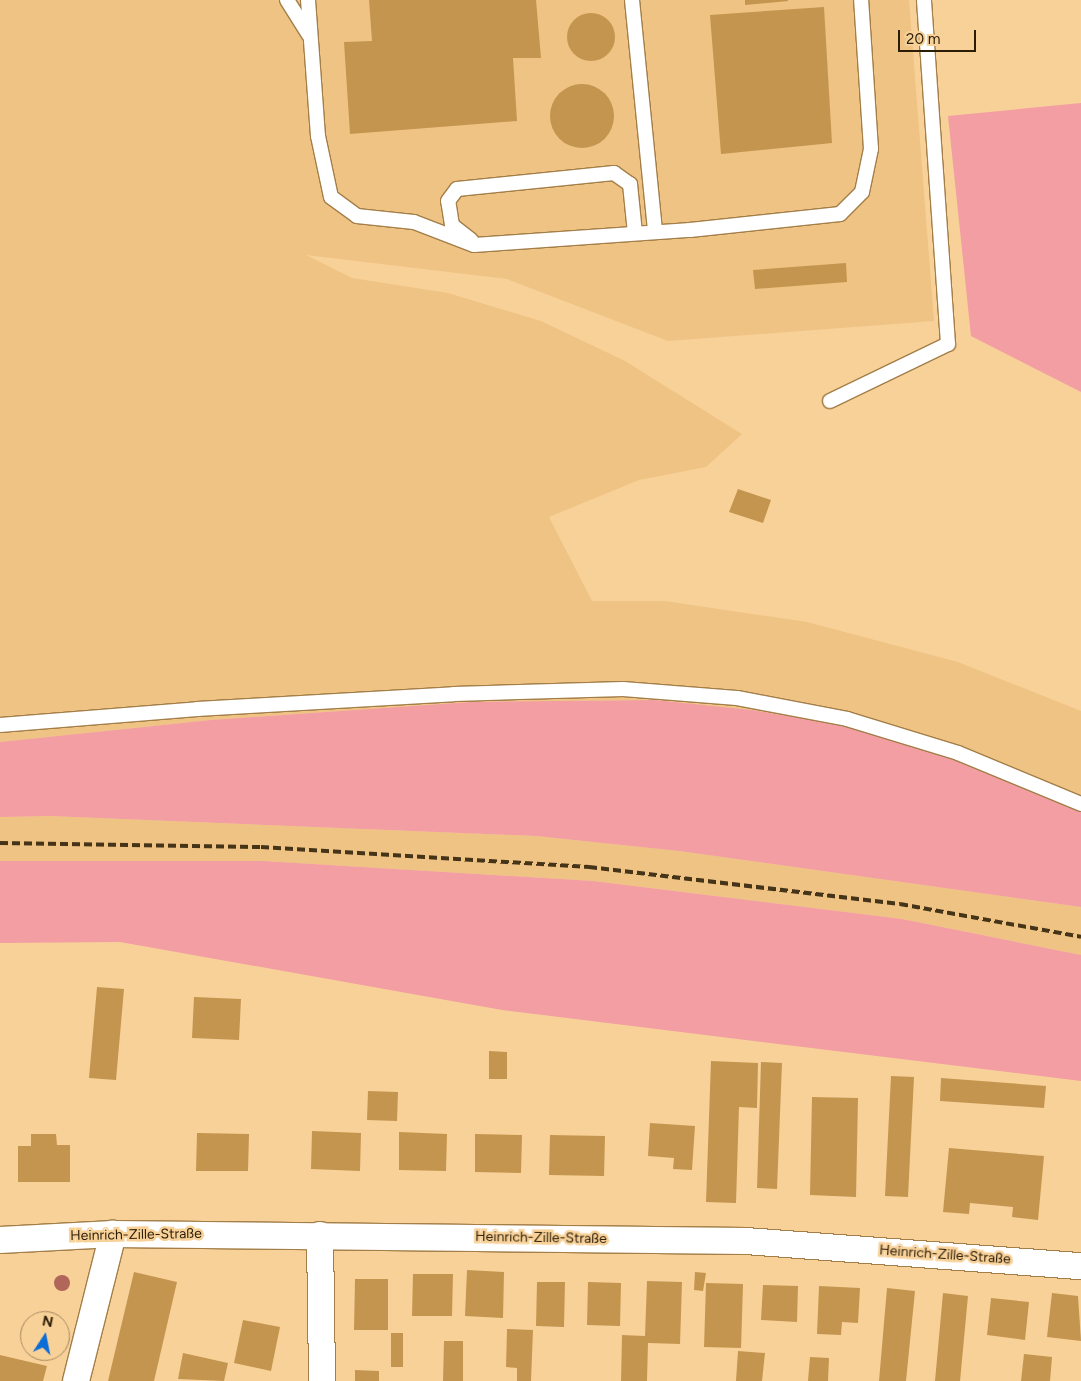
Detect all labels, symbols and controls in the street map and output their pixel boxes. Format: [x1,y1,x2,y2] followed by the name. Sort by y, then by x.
[901,20,978,52] scale bar
[906,30,940,48] text: 20 m
[70,1225,202,1245] street label: Heinrich-Zille-Straße
[475,1228,607,1248] street label: Heinrich-Zille-Straße
[879,1242,1011,1268] street label: Heinrich-Zille-Straße
[20,1311,70,1361] north arrow
[41,1312,55,1331] text: N

